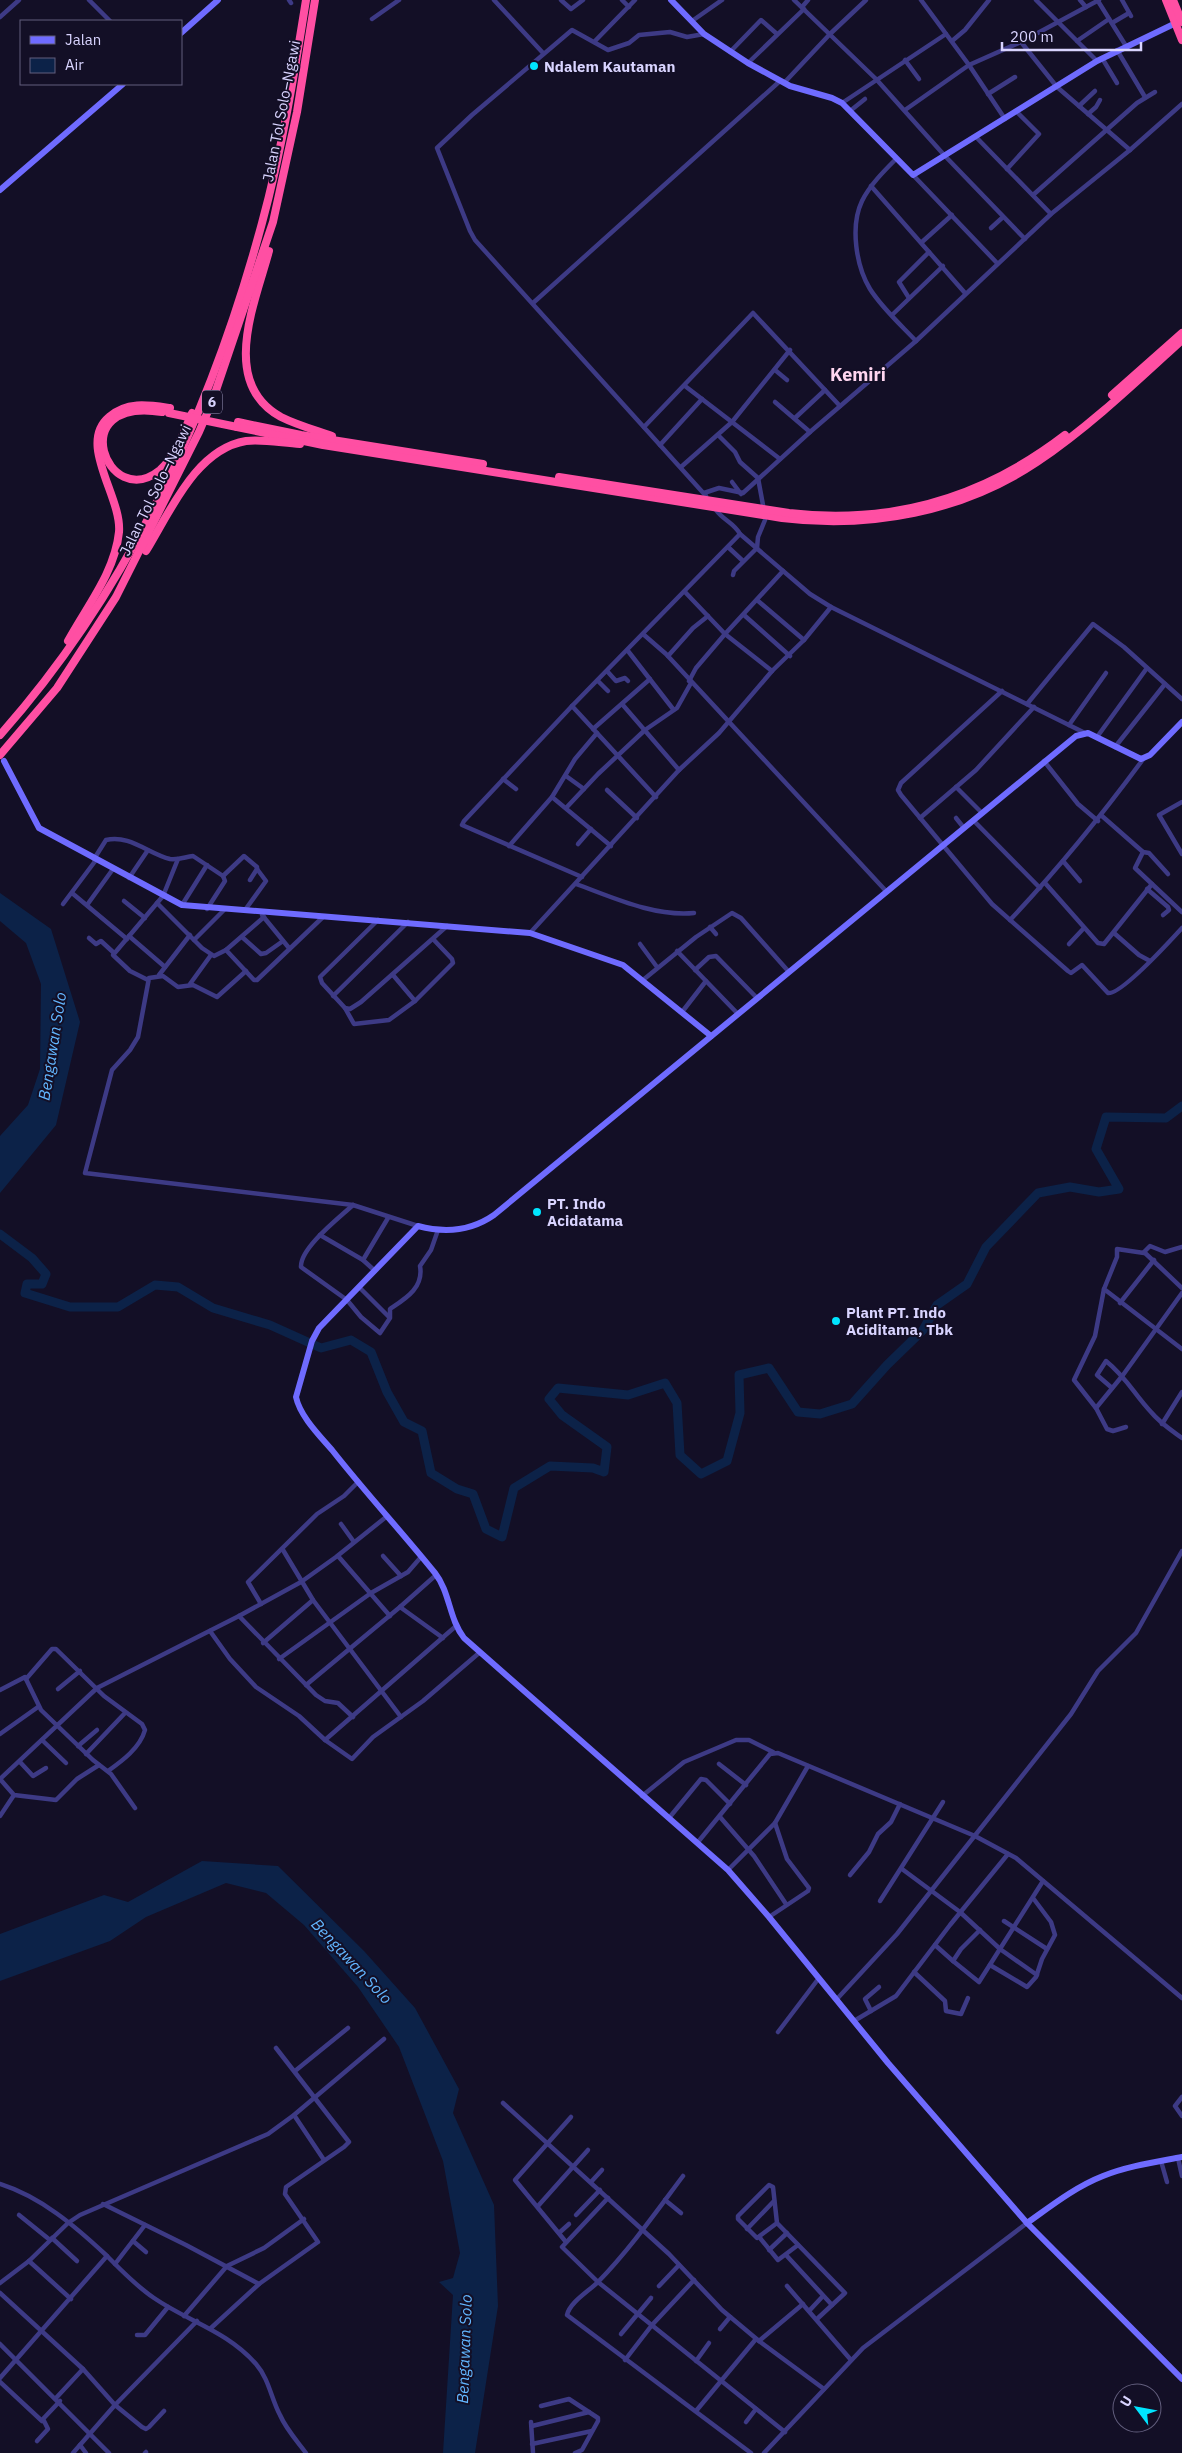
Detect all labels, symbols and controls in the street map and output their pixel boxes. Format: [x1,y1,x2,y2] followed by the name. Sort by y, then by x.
[20,20,182,85] legend
[1002,20,1141,52] scale bar
[1010,27,1054,46] text: 200 m
[65,30,101,49] text: Jalan
[258,39,304,183] street label: Jalan Tol Solo–Ngawi
[65,55,84,74] text: Air
[544,57,675,76] place label: Ndalem Kautaman
[528,60,540,72] marker: Ndalem Kautaman
[830,363,886,386] district label: Kemiri
[202,391,222,414] road number: 6
[115,421,195,559] street label: Jalan Tol Solo–Ngawi
[34,990,70,1102] water label: Bengawan Solo
[547,1194,624,1230] place label: PT. Indo Acidatama
[531,1206,543,1218] marker: PT. Indo Acidatama
[846,1303,953,1339] place label: Plant PT. Indo Aciditama, Tbk
[830,1315,842,1327] marker: Plant PT. Indo Aciditama, Tbk
[307,1914,397,2008] water label: Bengawan Solo
[452,2294,476,2404] water label: Bengawan Solo
[1112,2383,1162,2433] north arrow
[1116,2392,1136,2410] text: U

